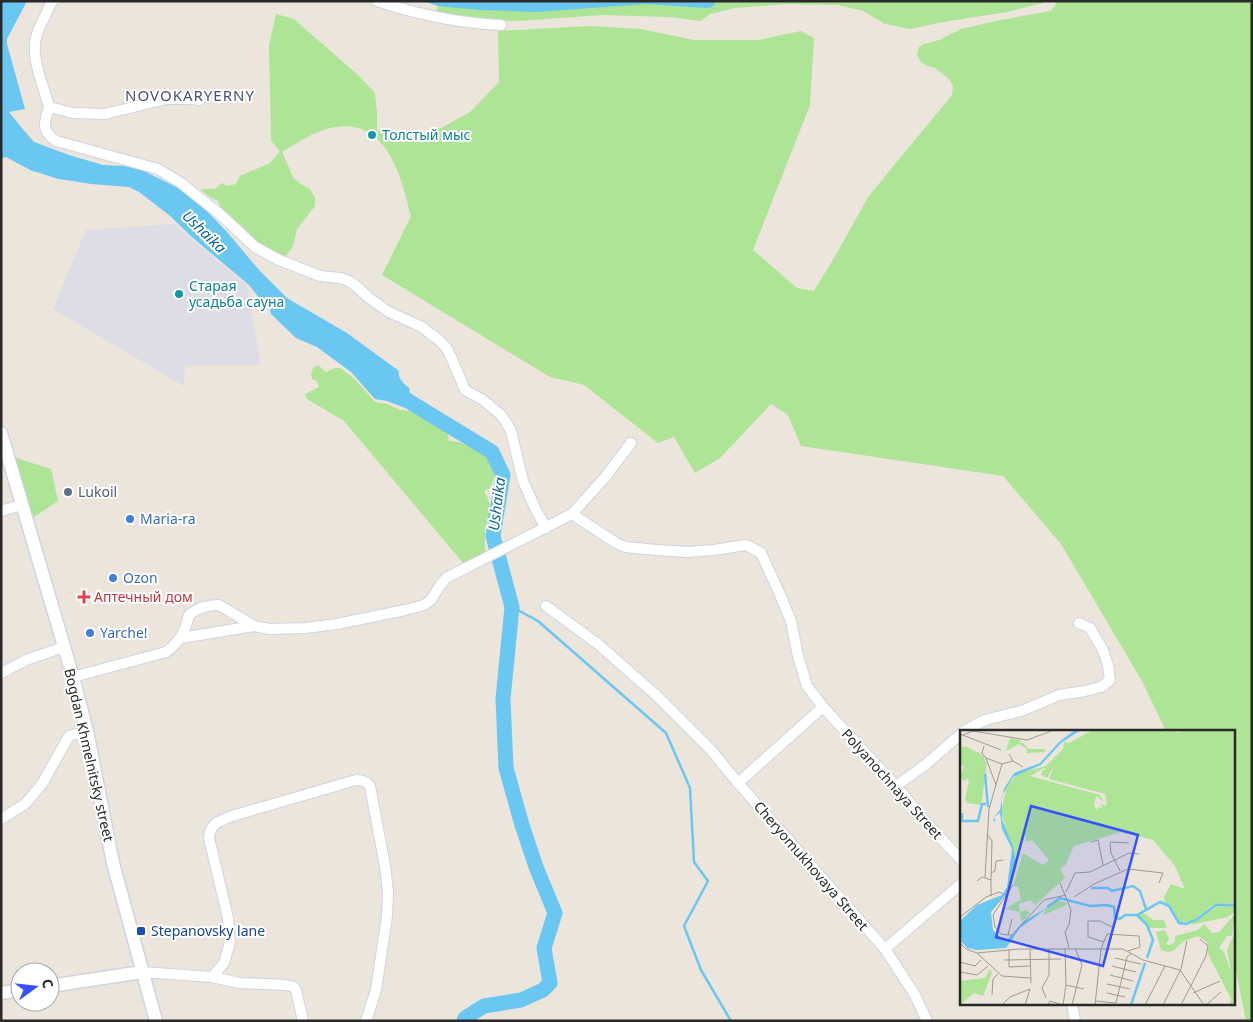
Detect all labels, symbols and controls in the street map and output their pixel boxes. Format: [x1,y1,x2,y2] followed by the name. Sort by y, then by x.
[125,85,255,105] district label: NOVOKARYERNY
[382,125,471,144] place label: Толстый мыс
[366,129,378,141] marker: Толстый мыс
[178,205,231,257] water label: Ushaika
[189,276,284,311] place label: Старая усадьба сауна
[173,288,185,300] marker: Старая усадьба сауна
[483,476,509,532] water label: Ushaika
[78,482,117,501] place label: Lukoil
[62,486,74,498] marker: Lukoil
[140,509,196,528] place label: Maria-ra
[124,513,136,525] marker: Maria-ra
[123,568,158,587] place label: Ozon
[107,572,119,584] marker: Ozon
[94,587,193,606] place label: Аптечный дом
[78,591,90,603] marker: Аптечный дом
[100,623,148,642] place label: Yarche!
[84,627,96,639] marker: Yarche!
[60,666,119,843] street label: Bogdan Khmelnitsky street
[838,724,947,843] street label: Polyanochnaya Street
[960,730,1236,1004] inset map
[750,797,873,934] street label: Cheryomukhovaya Street
[151,921,265,940] place label: Stepanovsky lane
[135,925,147,937] marker: Stepanovsky lane
[10,962,60,1012] north arrow
[38,977,58,990] text: С

